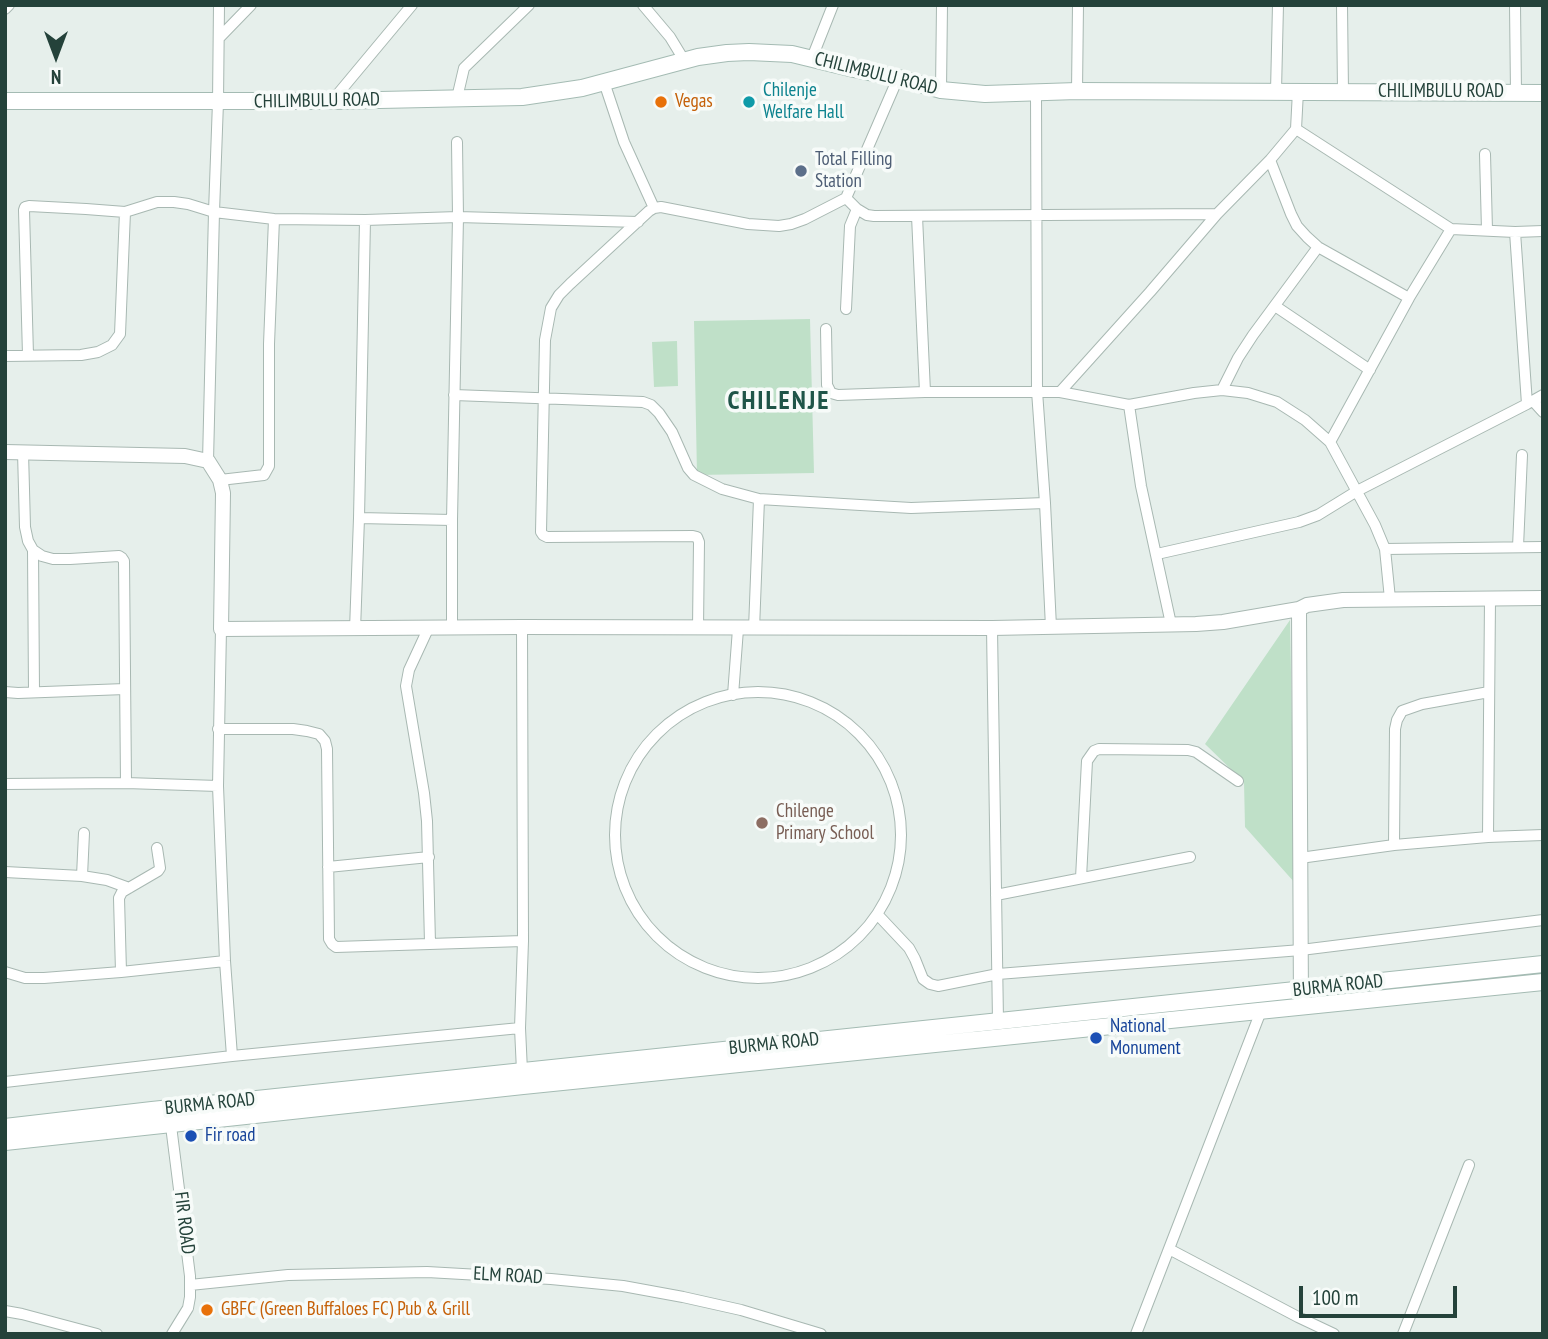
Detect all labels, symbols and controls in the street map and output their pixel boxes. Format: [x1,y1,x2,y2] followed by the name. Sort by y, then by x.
[21,21,91,91] north arrow
[812,48,940,100] street label: CHILIMBULU ROAD
[51,65,61,89] text: N
[763,80,844,124] place label: Chilenje Welfare Hall
[1378,81,1504,103] street label: CHILIMBULU ROAD
[254,89,380,113] street label: CHILIMBULU ROAD
[675,91,713,113] place label: Vegas
[653,94,669,110] marker: Vegas
[741,94,757,110] marker: Chilenje Welfare Hall
[815,149,893,193] place label: Total Filling Station
[793,163,809,179] marker: Total Filling Station
[729,386,829,418] district label: CHILENJE
[776,801,874,845] place label: Chilenge Primary School
[754,815,770,831] marker: Chilenge Primary School
[1292,970,1384,1002] street label: BURMA ROAD
[1110,1016,1181,1060] place label: National Monument
[728,1028,820,1060] street label: BURMA ROAD
[1088,1030,1104,1046] marker: National Monument
[164,1088,256,1120] street label: BURMA ROAD
[205,1125,255,1147] place label: Fir road
[183,1128,199,1144] marker: Fir road
[169,1190,199,1256] street label: FIR ROAD
[473,1263,543,1289] street label: ELM ROAD
[1303,1272,1460,1316] scale bar
[1312,1284,1358,1311] text: 100 m
[221,1299,470,1321] place label: GBFC (Green Buffaloes FC) Pub & Grill
[199,1302,215,1318] marker: GBFC (Green Buffaloes FC) Pub & Grill

